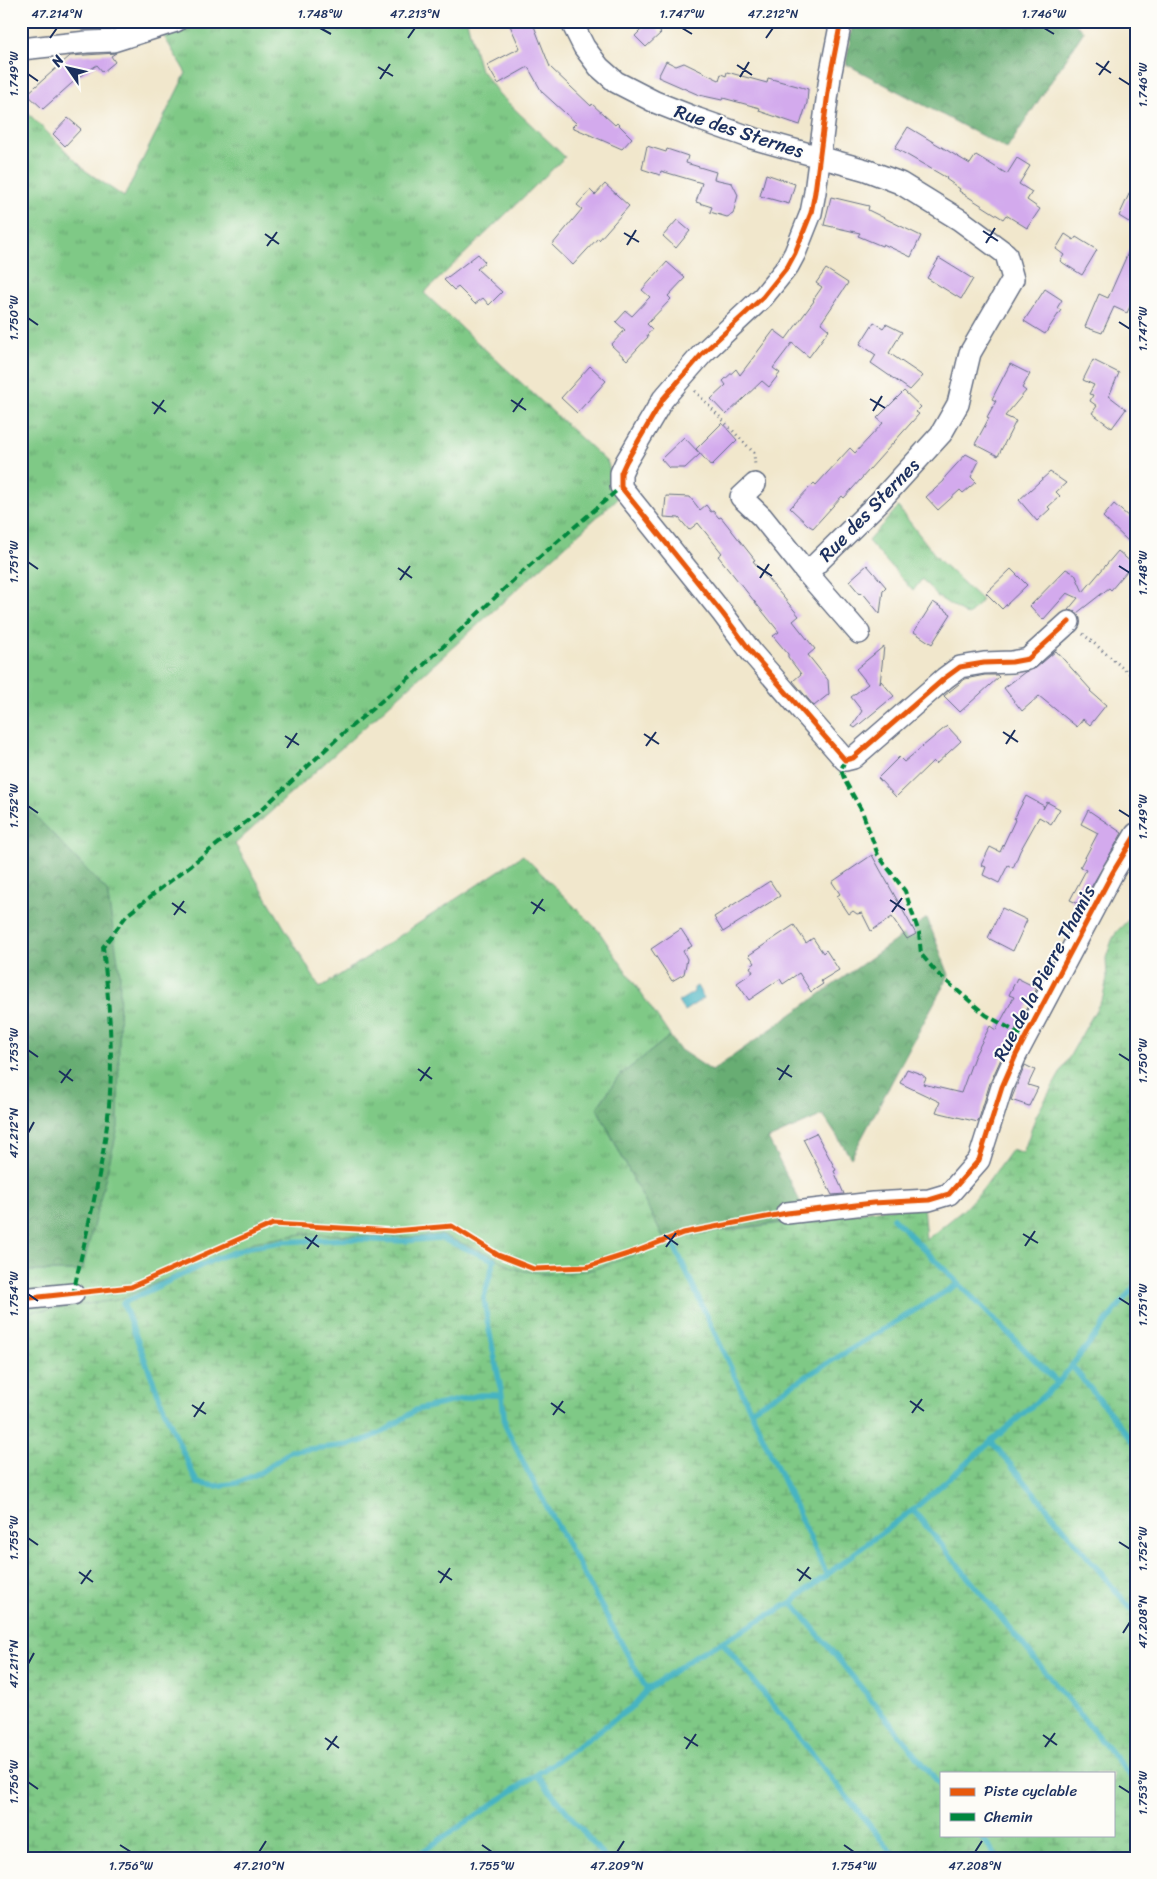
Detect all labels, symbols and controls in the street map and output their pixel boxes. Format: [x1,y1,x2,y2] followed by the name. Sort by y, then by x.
[31,3,83,25] text: 47.214°N
[298,3,343,25] text: 1.748°W
[390,3,441,25] text: 47.213°N
[660,3,705,25] text: 1.747°W
[748,3,799,25] text: 47.212°N
[1022,3,1067,25] text: 1.746°W
[42,42,92,92] north arrow
[44,50,71,73] text: N
[3,51,25,96] text: 1.749°W
[1132,62,1154,107] text: 1.746°W
[670,95,808,167] street label: Rue des Sternes
[3,295,25,340] text: 1.750°W
[1132,306,1154,351] text: 1.747°W
[811,450,928,570] street label: Rue des Sternes
[3,540,25,583] text: 1.751°W
[1132,550,1154,595] text: 1.748°W
[3,783,25,828] text: 1.752°W
[1132,794,1154,839] text: 1.749°W
[984,879,1105,1067] street label: Rue de la Pierre Thamis
[3,1027,25,1072] text: 1.753°W
[1132,1038,1154,1083] text: 1.750°W
[3,1107,25,1158] text: 47.212°N
[3,1271,25,1316] text: 1.754°W
[1132,1283,1154,1326] text: 1.751°W
[3,1515,25,1560] text: 1.755°W
[1132,1526,1154,1571] text: 1.752°W
[1132,1595,1154,1649] text: 47.208°N
[3,1639,25,1688] text: 47.211°N
[3,1759,25,1804] text: 1.756°W
[1132,1770,1154,1815] text: 1.753°W
[940,1772,1114,1836] legend
[984,1778,1077,1804] text: Piste cyclable
[984,1804,1033,1830] text: Chemin
[109,1855,154,1877] text: 1.756°W
[233,1855,285,1877] text: 47.210°N
[470,1855,515,1877] text: 1.755°W
[590,1855,644,1877] text: 47.209°N
[832,1855,877,1877] text: 1.754°W
[948,1855,1002,1877] text: 47.208°N

